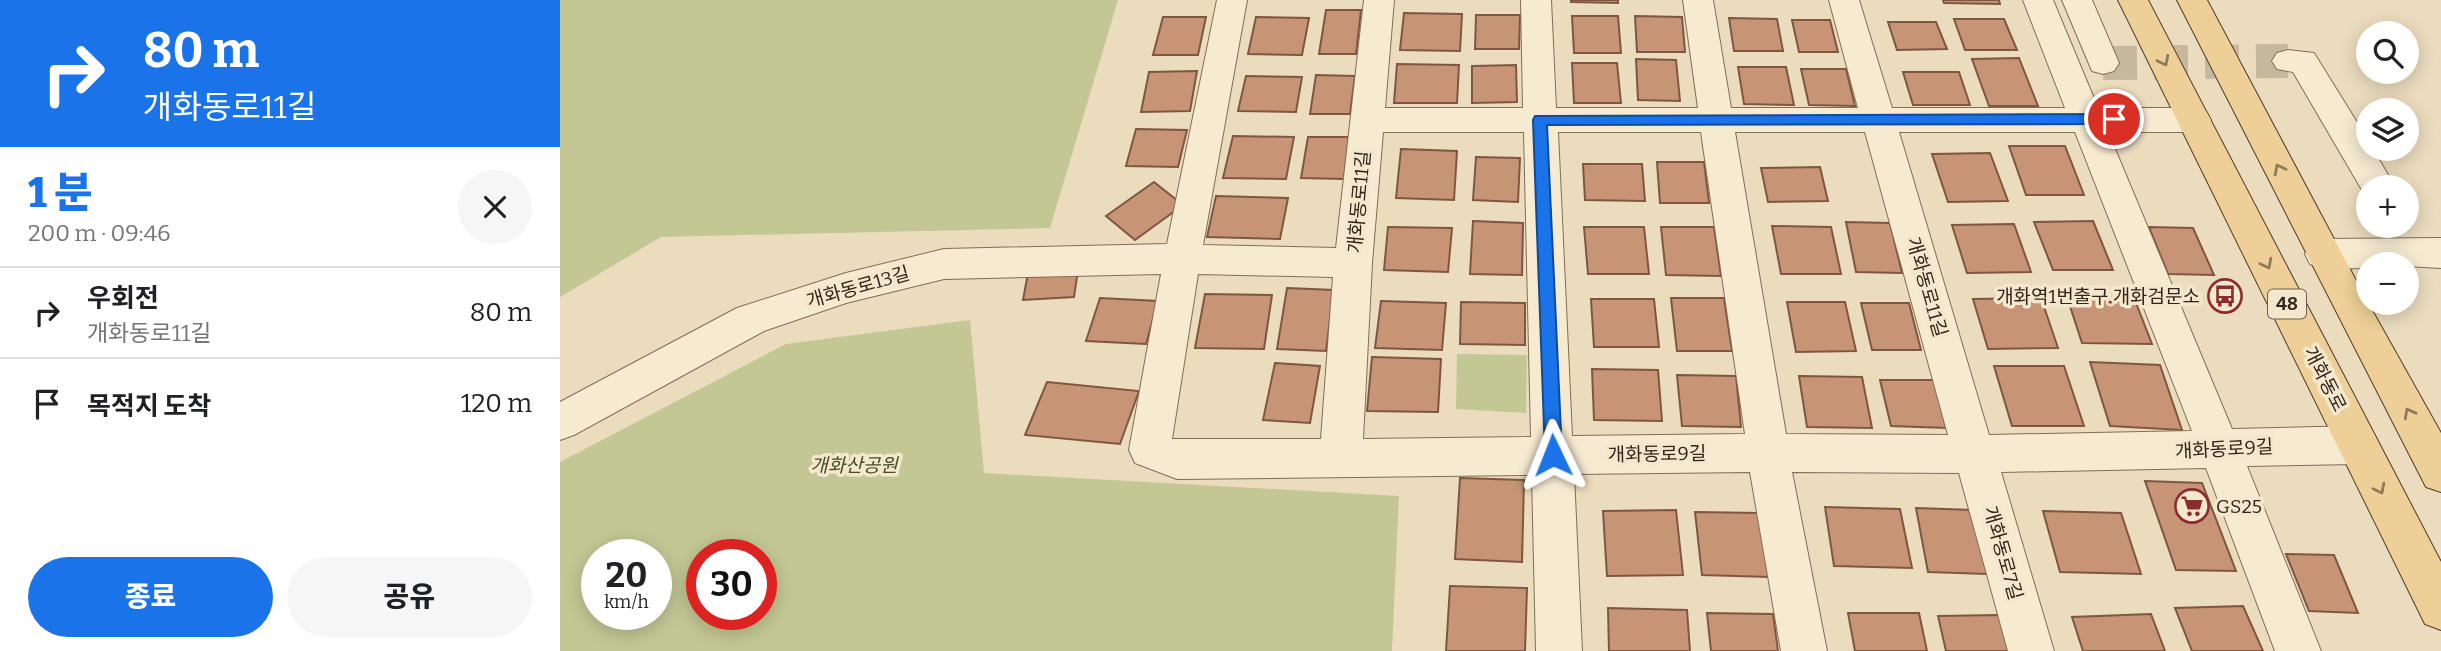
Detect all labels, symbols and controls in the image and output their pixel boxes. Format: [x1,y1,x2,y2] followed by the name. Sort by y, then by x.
[143,21,259,80] text: 80 m
[2356,21,2419,315] map controls
[2356,21,2419,84] button: search
[28,28,119,119] icon: right
[2156,54,2170,66] one-way arrow
[143,88,316,126] text: 개화동로11길
[2084,89,2144,149] pin
[2356,98,2419,161] button: layers
[2095,100,2133,138] icon: arrive
[1343,150,1375,254] street label: 개화동로11길
[2273,164,2287,176] one-way arrow
[28,168,92,218] text: 1 분
[458,170,532,244] button: close
[2356,175,2419,238] button: +
[28,219,171,247] text: 200 m · 09:46
[1902,234,1952,340] street label: 개화동로11길
[2356,252,2419,315] button: −
[2258,257,2272,269] one-way arrow
[804,261,912,313] street label: 개화동로13길
[2206,277,2244,315] bus stop icon: 개화역1번출구.개화검문소
[87,283,159,314] text: 우회전
[1996,285,2200,308] place label: 개화역1번출구.개화검문소
[2268,290,2306,318] road number: 48
[28,294,66,332] icon: right
[470,297,532,328] text: 80 m
[87,319,211,347] text: 개화동로11길
[2299,343,2351,415] street label: 개화동로
[28,385,66,423] icon: arrive
[461,388,532,419] text: 120 m
[87,391,211,422] text: 목적지 도착
[2403,408,2417,420] one-way arrow
[1516,418,1590,492] position arrow
[2174,435,2274,463] street label: 개화동로9길
[1608,442,1706,466] street label: 개화동로9길
[810,454,899,477] park label: 개화산공원
[2372,482,2386,494] one-way arrow
[2173,487,2211,525] supermarket icon: GS25
[2216,495,2262,518] place label: GS25
[1979,503,2027,603] street label: 개화동로7길
[686,539,777,630] speed limit sign: 30
[606,554,647,596] text: 20
[28,557,273,637] button: 종료
[287,557,532,637] button: 공유
[604,591,649,613] text: km/h

